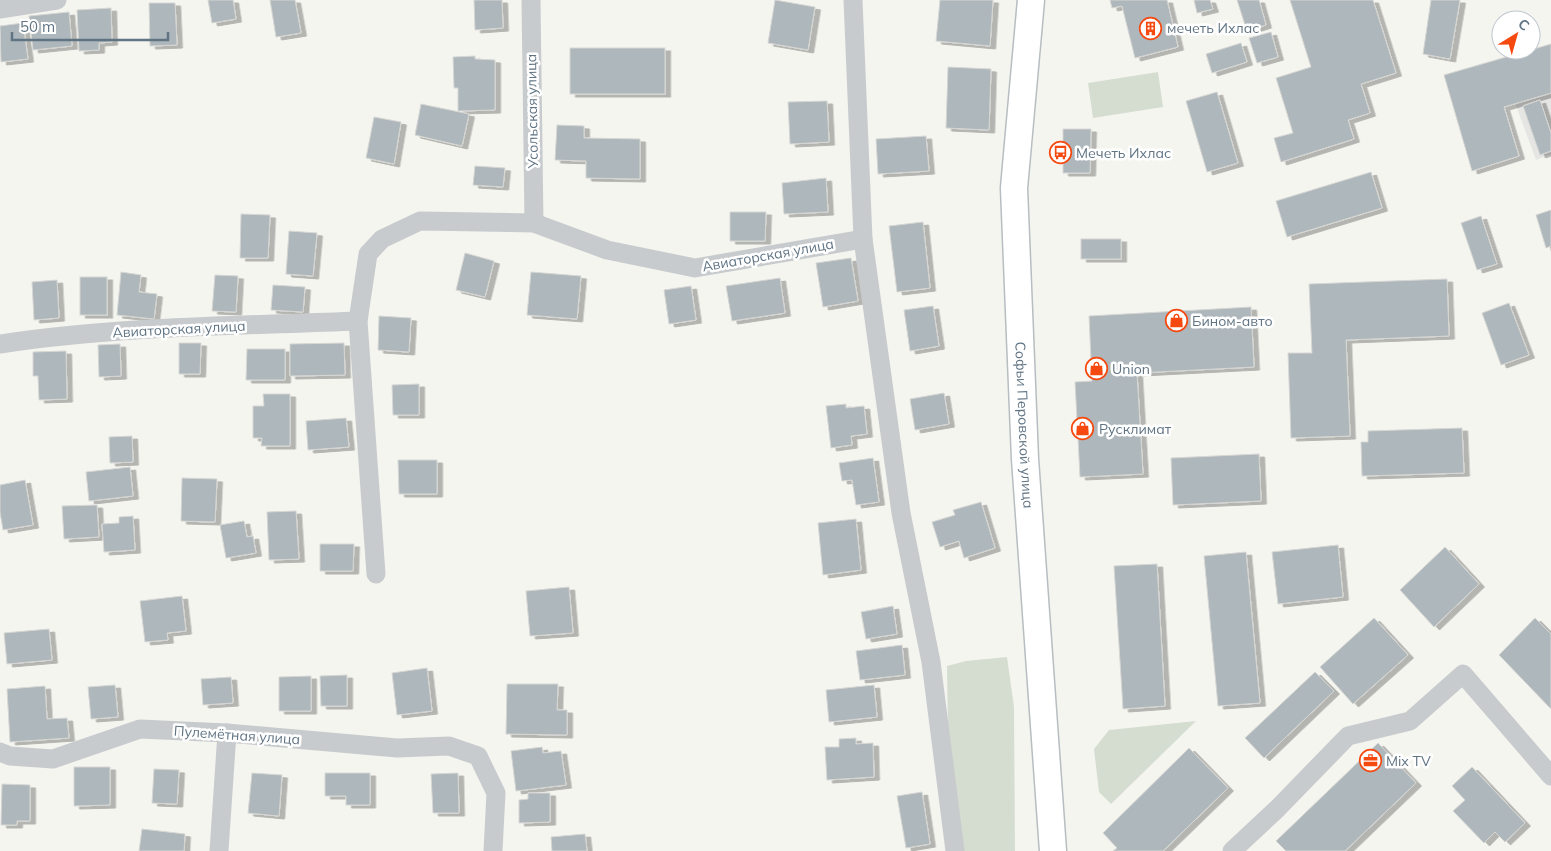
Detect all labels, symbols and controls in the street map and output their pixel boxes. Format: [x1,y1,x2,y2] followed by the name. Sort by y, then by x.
[12,10,169,42] scale bar
[1491,10,1541,60] north arrow
[1515,15,1533,35] text: С
[1139,16,1163,40] building icon: мечеть Ихлас
[20,17,55,36] text: 50 m
[1167,19,1259,37] place label: мечеть Ихлас
[522,54,542,169] street label: Усольская улица
[1048,141,1072,165] bus stop icon: Мечеть Ихлас
[1076,144,1171,162] place label: Мечеть Ихлас
[701,235,835,275] street label: Авиаторская улица
[1164,309,1188,333] shop icon: Бином-авто
[1192,312,1273,330] place label: Бином-авто
[112,317,246,341] street label: Авиаторская улица
[1011,341,1038,509] street label: Софьи Перовской улица
[1084,357,1108,381] shop icon: Union
[1112,360,1150,378] place label: Union
[1071,417,1095,441] shop icon: Русклимат
[1099,420,1172,438] place label: Русклимат
[173,722,301,748] street label: Пулемётная улица
[1358,749,1382,773] office icon: Mix TV
[1386,752,1431,770] place label: Mix TV

